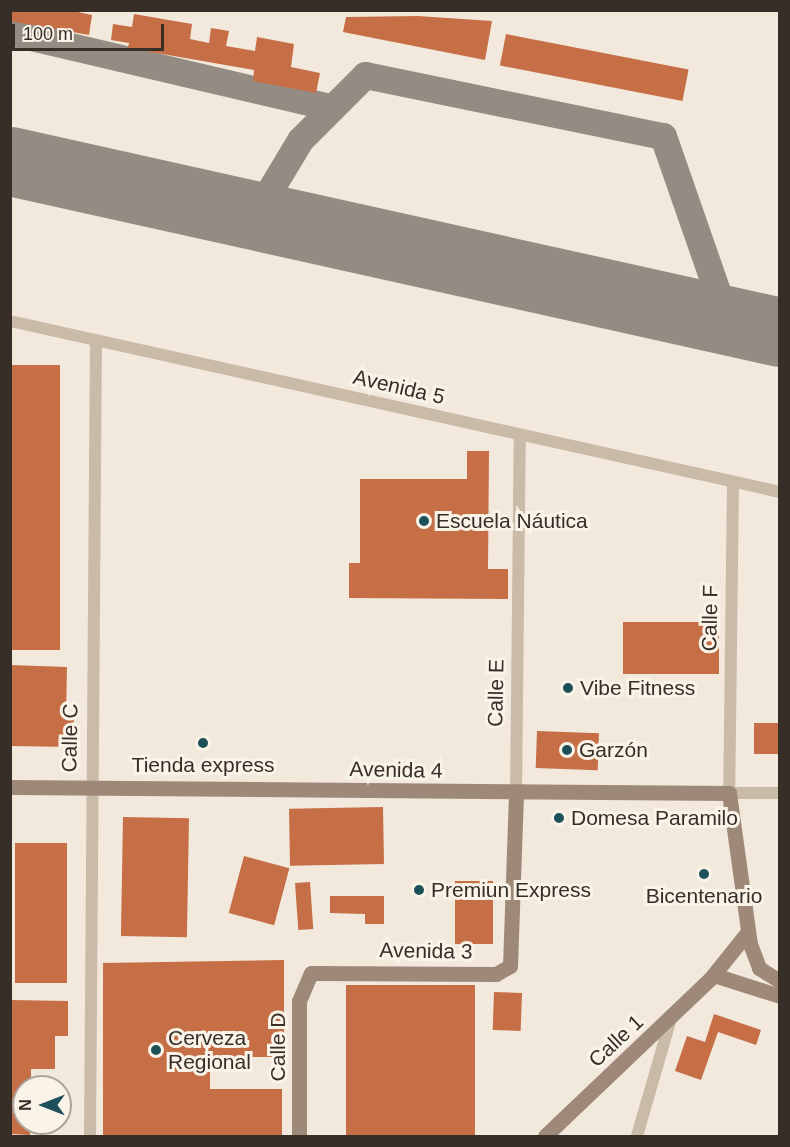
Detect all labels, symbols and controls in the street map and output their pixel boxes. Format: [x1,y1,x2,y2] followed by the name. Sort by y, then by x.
[15,12,166,50] scale bar
[23,24,73,44] text: 100 m
[351,364,447,410] street label: Avenida 5
[436,508,588,534] place label: Escuela Náutica
[417,514,431,528] marker: Escuela Náutica
[697,585,723,651] street label: Calle F
[483,659,509,727] street label: Calle E
[580,675,695,701] place label: Vibe Fitness
[561,681,575,695] marker: Vibe Fitness
[57,703,83,773] street label: Calle C
[196,736,210,750] marker: Tienda express
[579,737,648,763] place label: Garzón
[560,743,574,757] marker: Garzón
[132,752,274,778] place label: Tienda express
[349,757,443,783] street label: Avenida 4
[571,805,738,831] place label: Domesa Paramilo
[552,811,566,825] marker: Domesa Paramilo
[697,867,711,881] marker: Bicentenario
[431,877,591,903] place label: Premiun Express
[412,883,426,897] marker: Premiun Express
[646,883,762,909] place label: Bicentenario
[379,938,473,964] street label: Avenida 3
[584,1009,648,1073] street label: Calle 1
[265,1013,291,1081] street label: Calle D
[168,1025,251,1075] place label: Cerveza Regional
[149,1043,163,1057] marker: Cerveza Regional
[12,1075,72,1135] north arrow
[17,1099,34,1111] text: N

